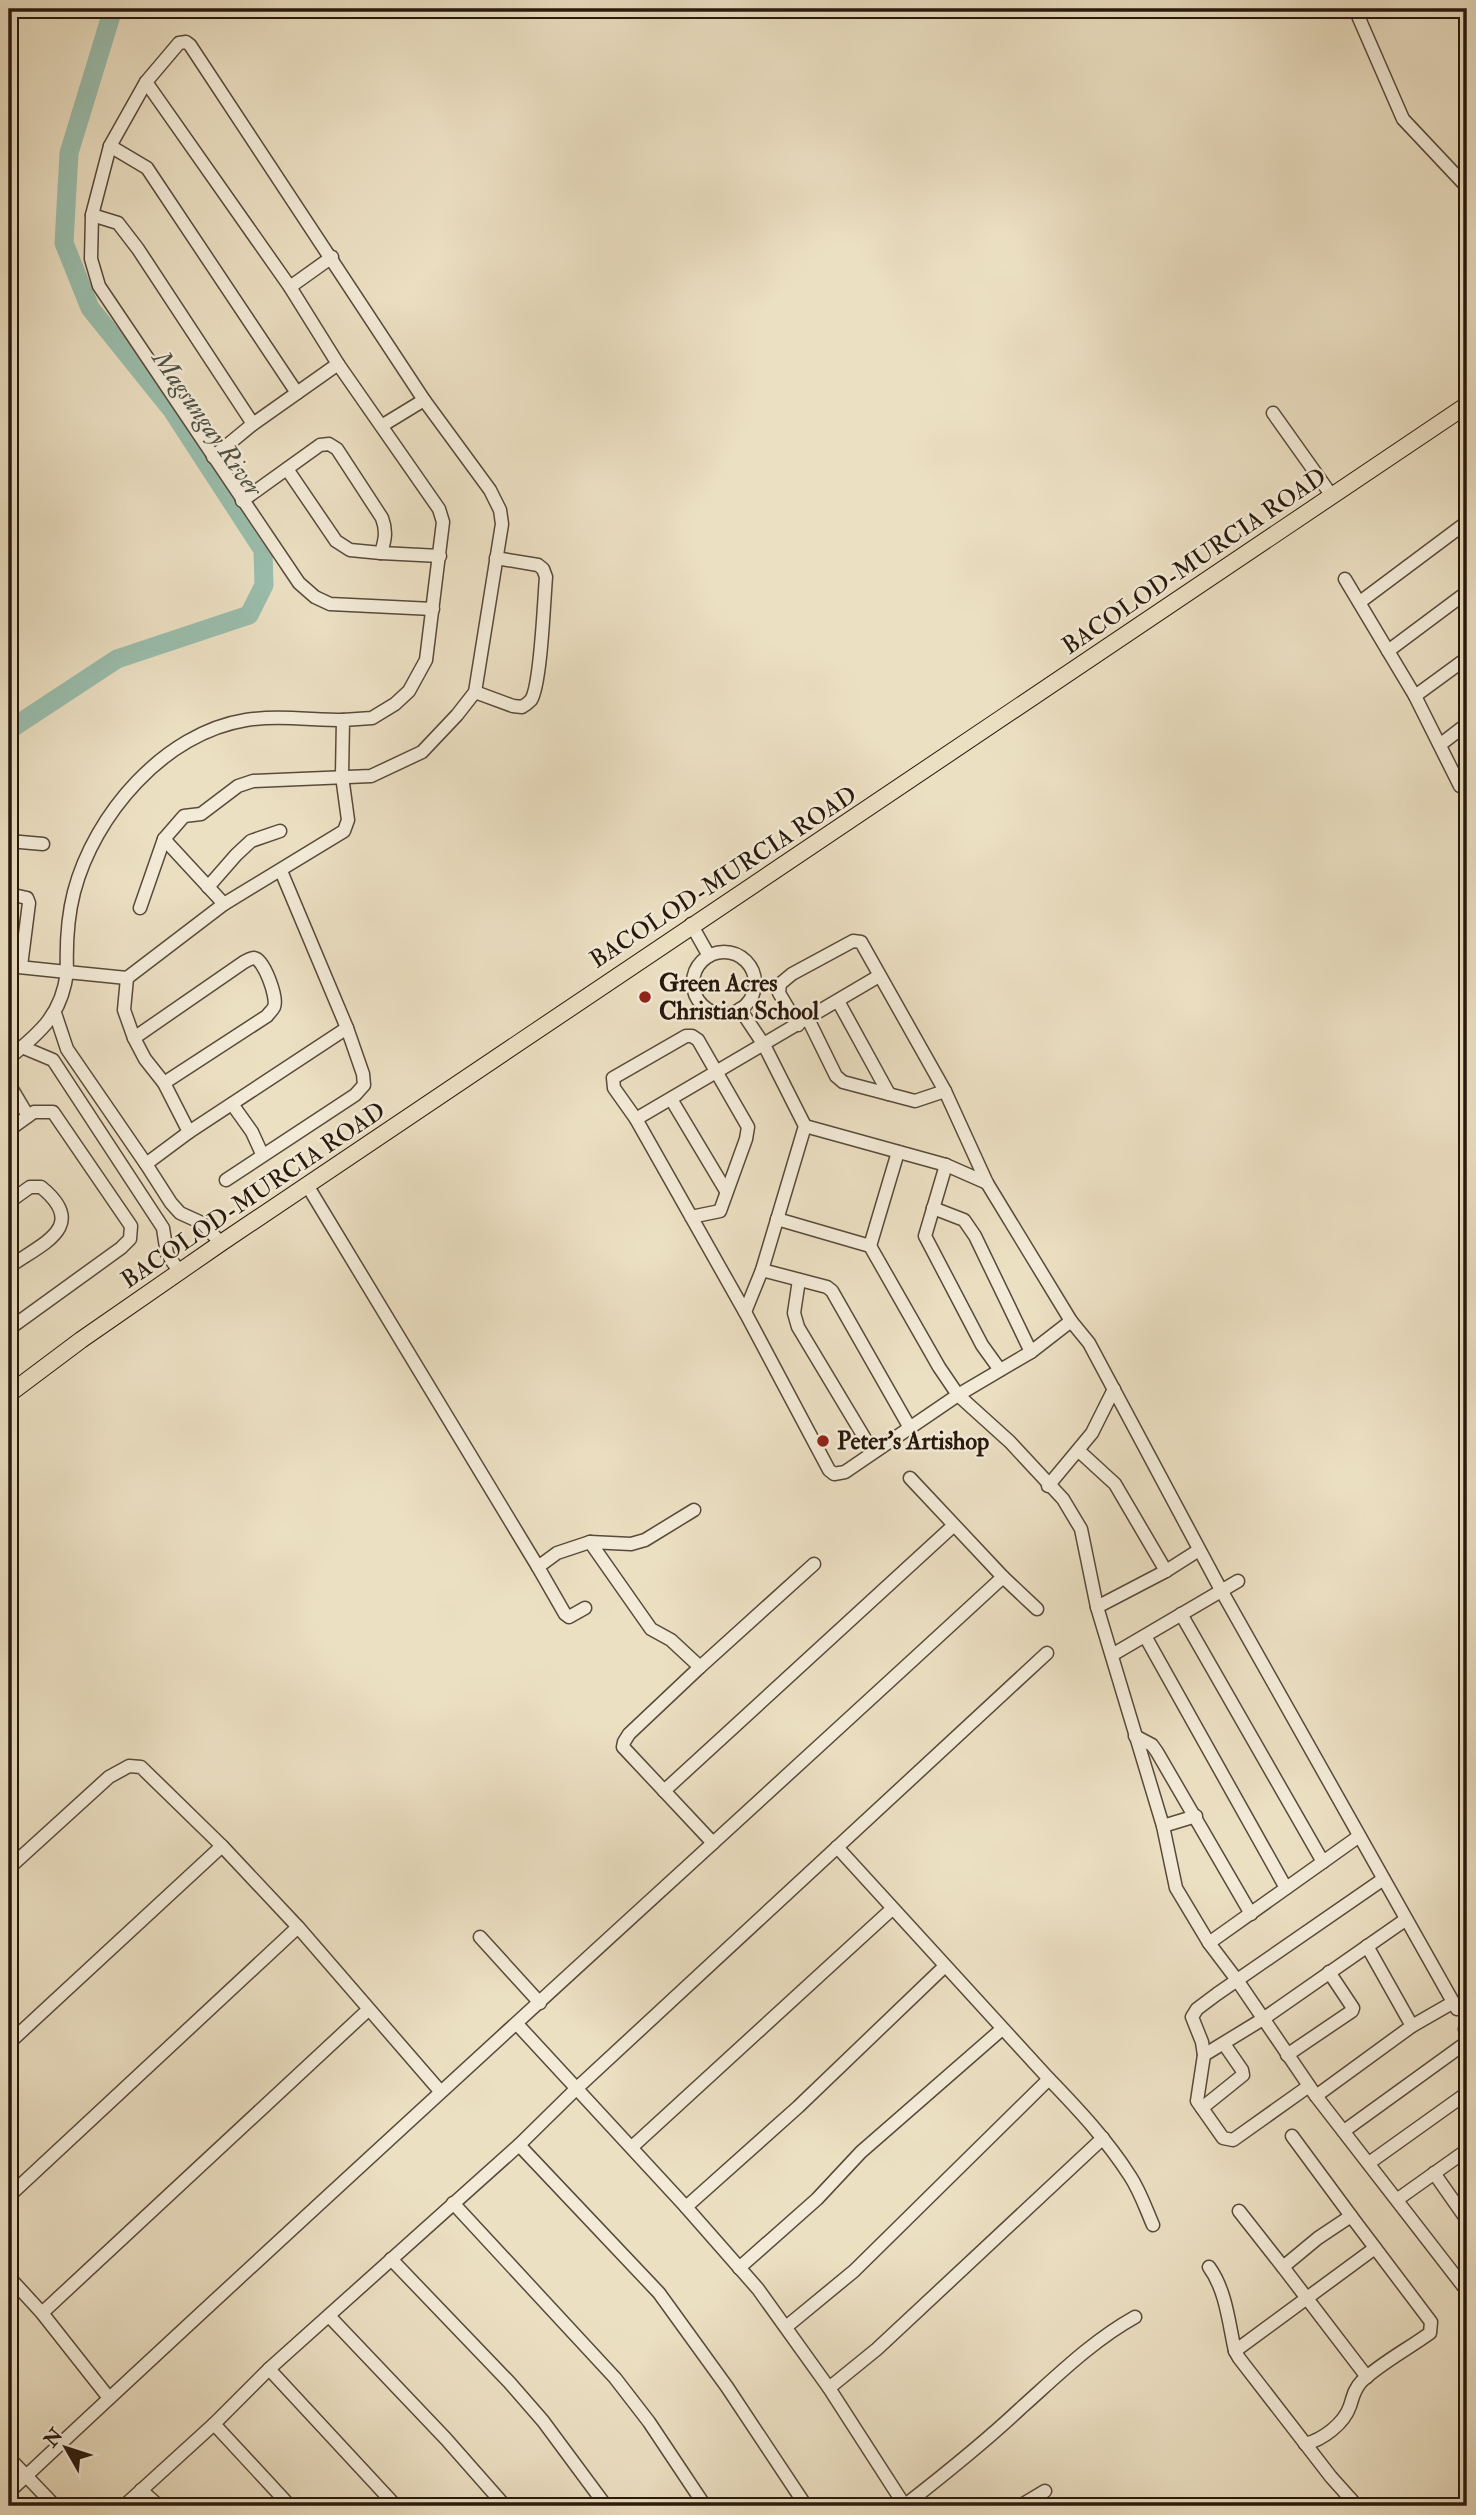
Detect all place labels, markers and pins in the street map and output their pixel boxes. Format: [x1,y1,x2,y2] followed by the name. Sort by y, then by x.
[659,968,820,1027] place label: Green Acres Christian School
[637,989,653,1005] marker: Green Acres Christian School
[837,1426,989,1457] place label: Peter's Artishop
[815,1433,831,1449] marker: Peter's Artishop

